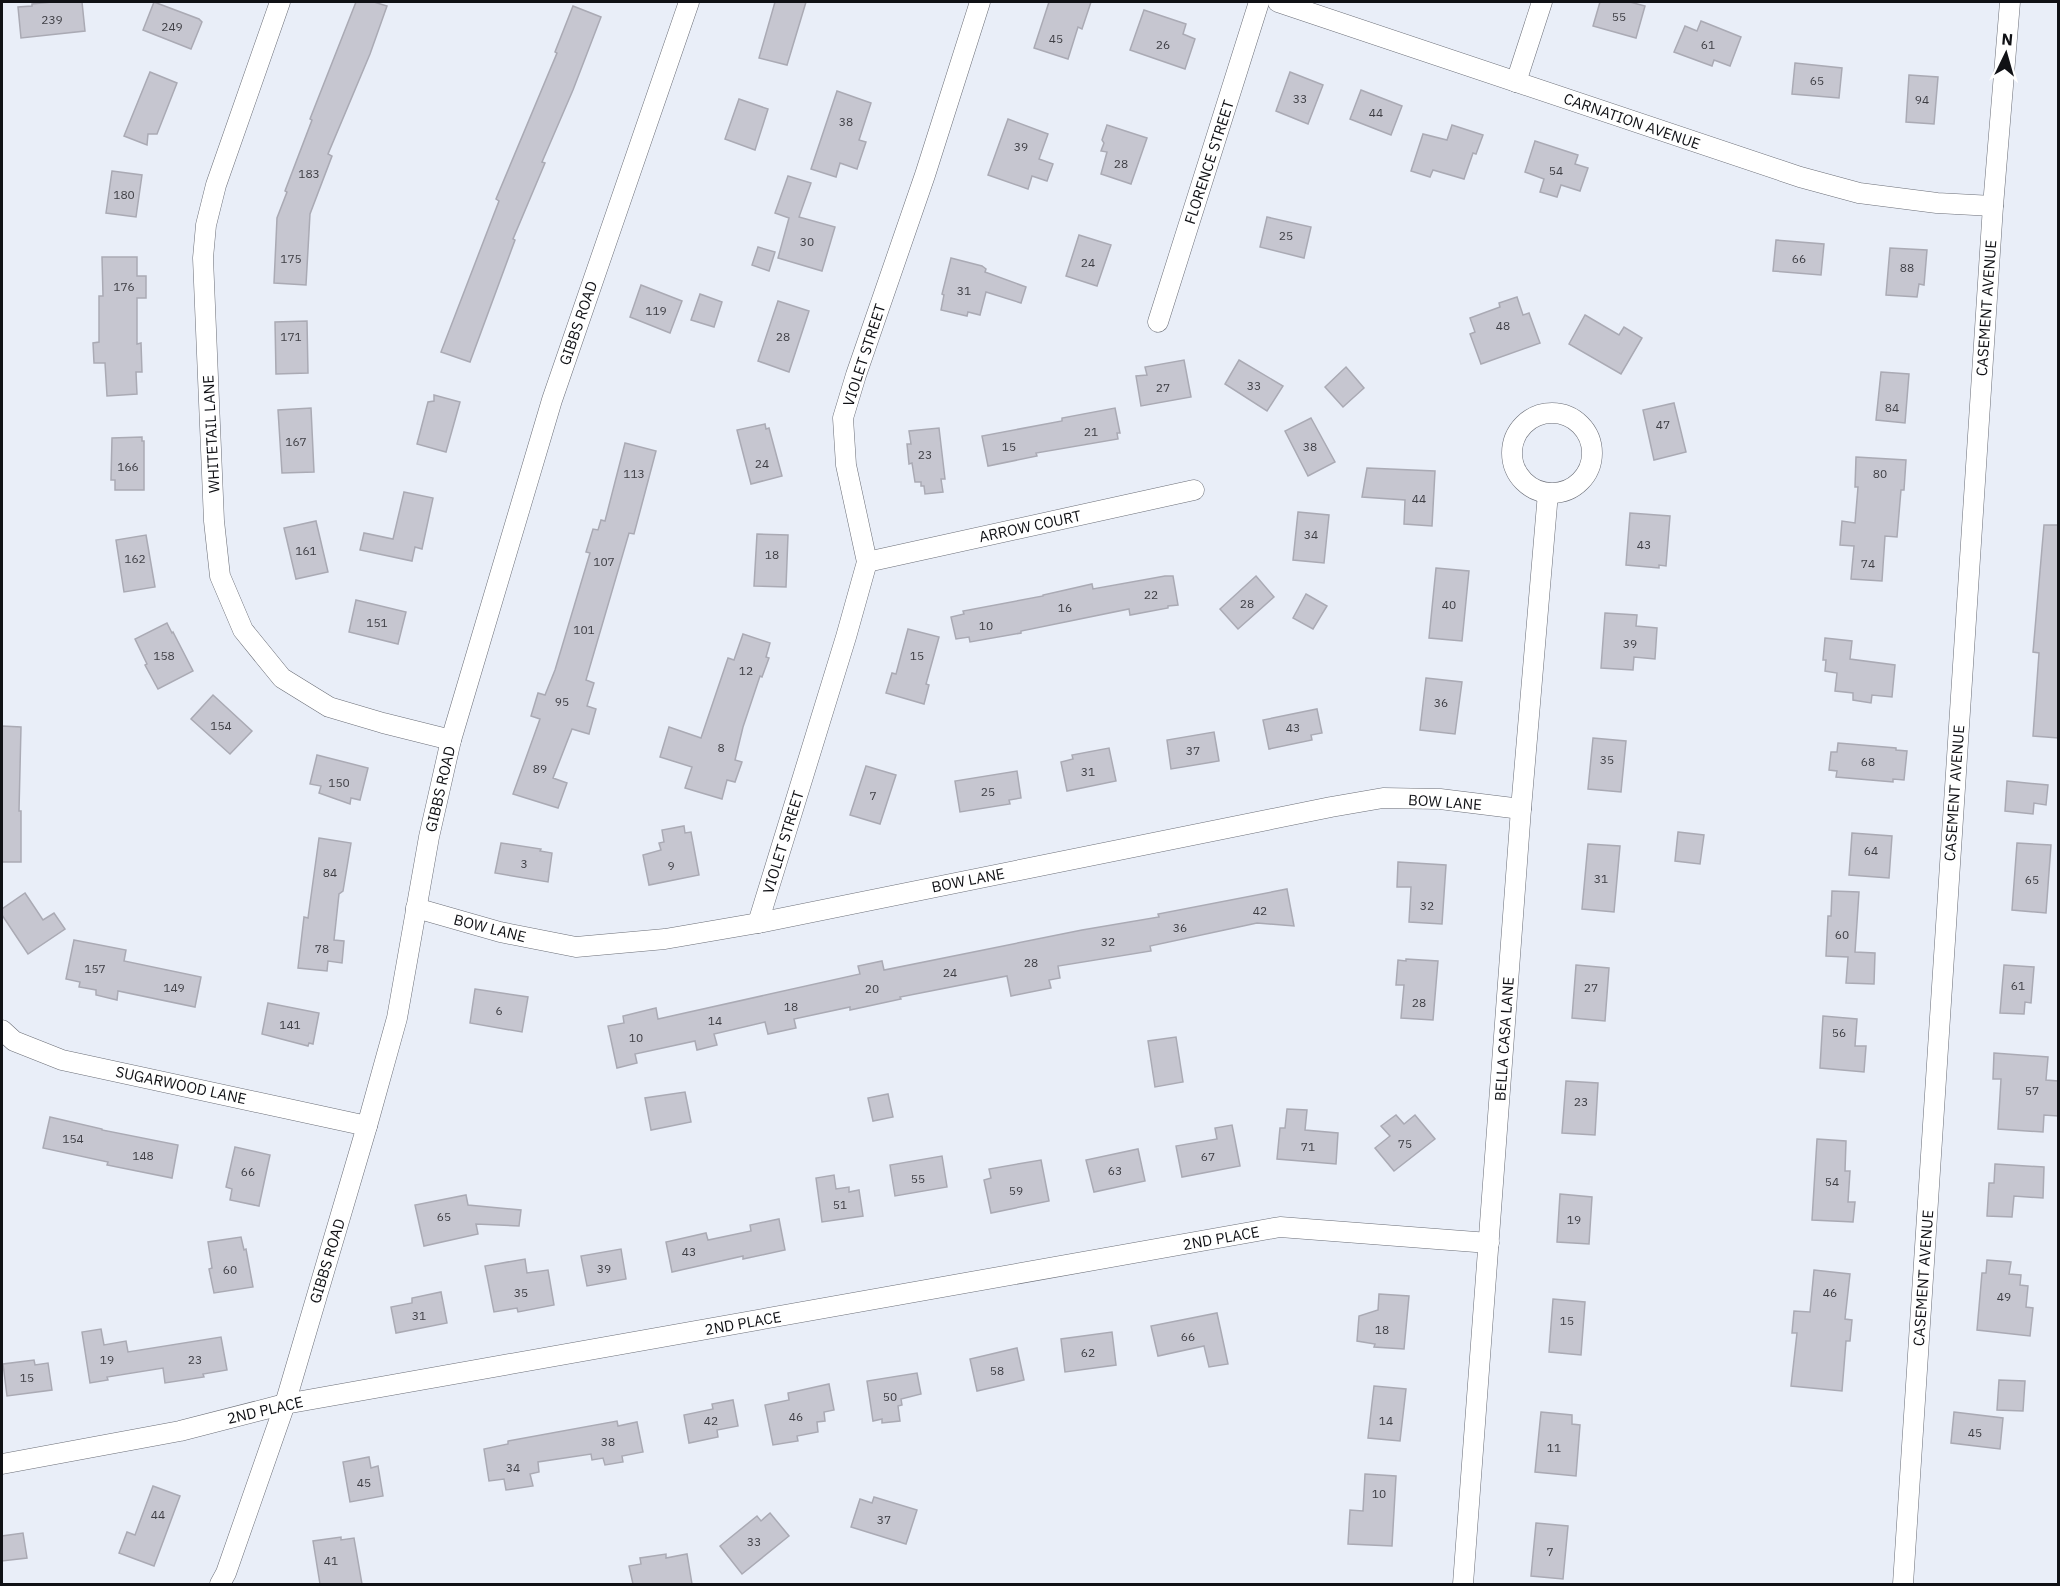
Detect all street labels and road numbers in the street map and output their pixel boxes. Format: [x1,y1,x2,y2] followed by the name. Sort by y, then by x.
[1561,89,1703,153] street label: CARNATION AVENUE
[1180,97,1238,226] street label: FLORENCE STREET
[1972,239,2000,377] street label: CASEMENT AVENUE
[555,278,601,368] street label: GIBBS ROAD
[838,301,890,409] street label: VIOLET STREET
[198,374,224,494] street label: WHITETAIL LANE
[977,506,1083,546] street label: ARROW COURT
[1940,724,1968,862] street label: CASEMENT AVENUE
[421,744,459,834] street label: GIBBS ROAD
[758,788,808,896] street label: VIOLET STREET
[1407,790,1483,814] street label: BOW LANE
[930,864,1006,896] street label: BOW LANE
[452,910,528,946] street label: BOW LANE
[1490,976,1518,1102] street label: BELLA CASA LANE
[114,1062,248,1108] street label: SUGARWOOD LANE
[1909,1209,1937,1347] street label: CASEMENT AVENUE
[305,1216,349,1306] street label: GIBBS ROAD
[1181,1222,1261,1254] street label: 2ND PLACE
[703,1307,783,1339] street label: 2ND PLACE
[225,1392,305,1428] street label: 2ND PLACE

